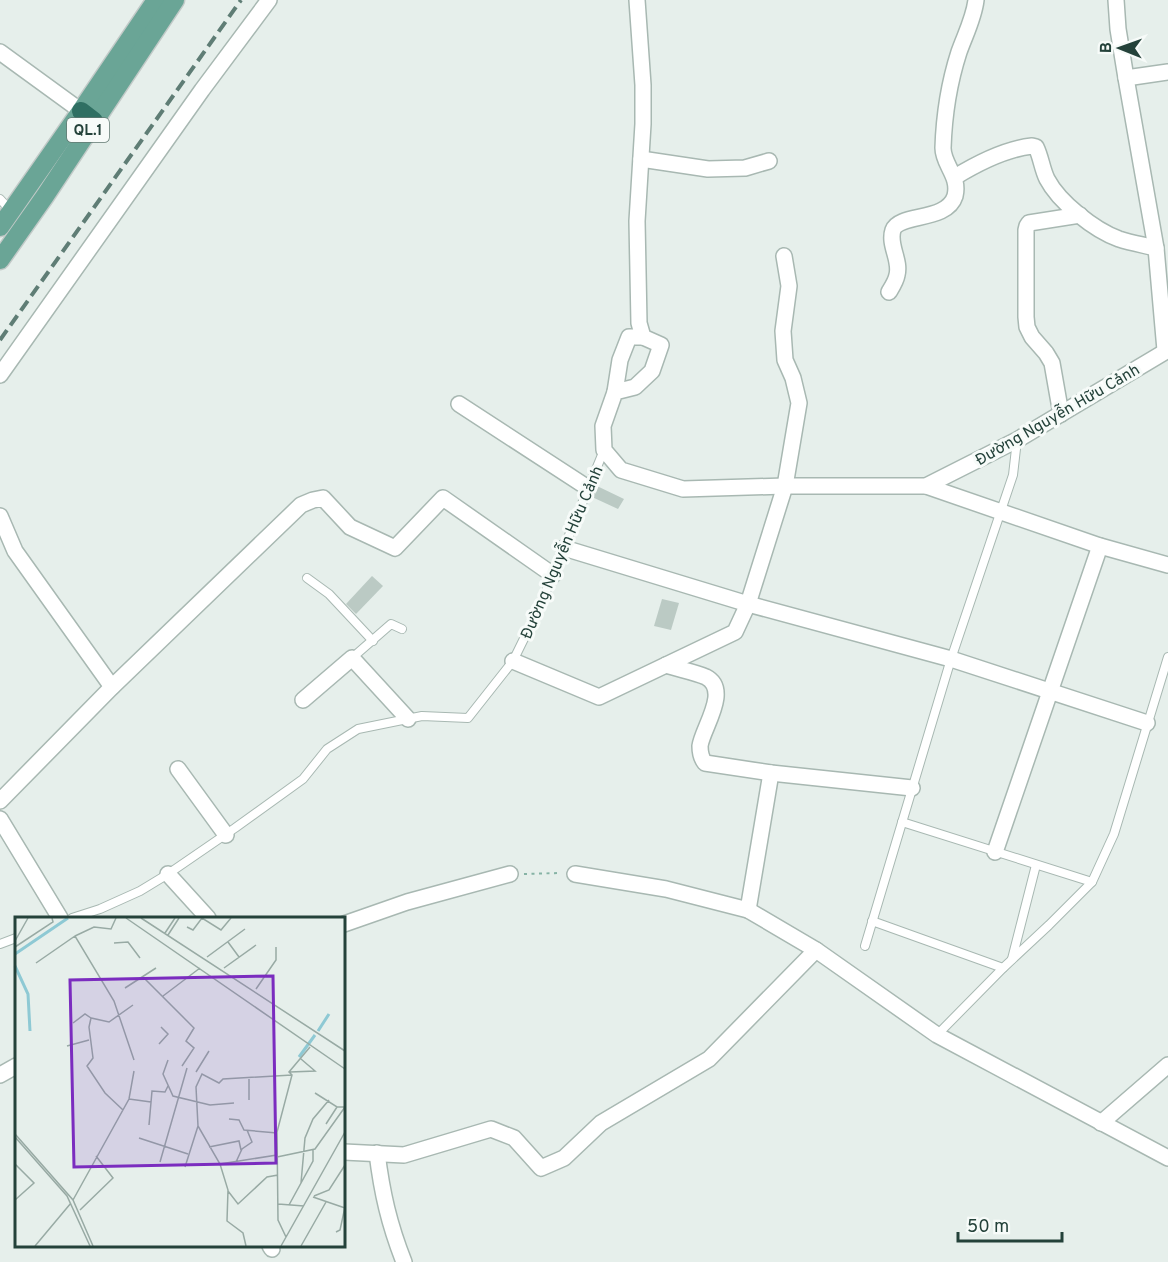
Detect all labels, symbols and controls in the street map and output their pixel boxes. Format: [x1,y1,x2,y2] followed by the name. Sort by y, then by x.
[1090,18,1150,78] north arrow
[1097,42,1117,53] text: B
[67,118,109,142] road number: QL.1
[971,359,1144,471] street label: Đường Nguyễn Hữu Cảnh
[515,462,608,642] street label: Đường Nguyễn Hữu Cảnh
[15,917,345,1247] inset map
[958,1205,1062,1243] scale bar
[967,1216,1009,1239] text: 50 m

